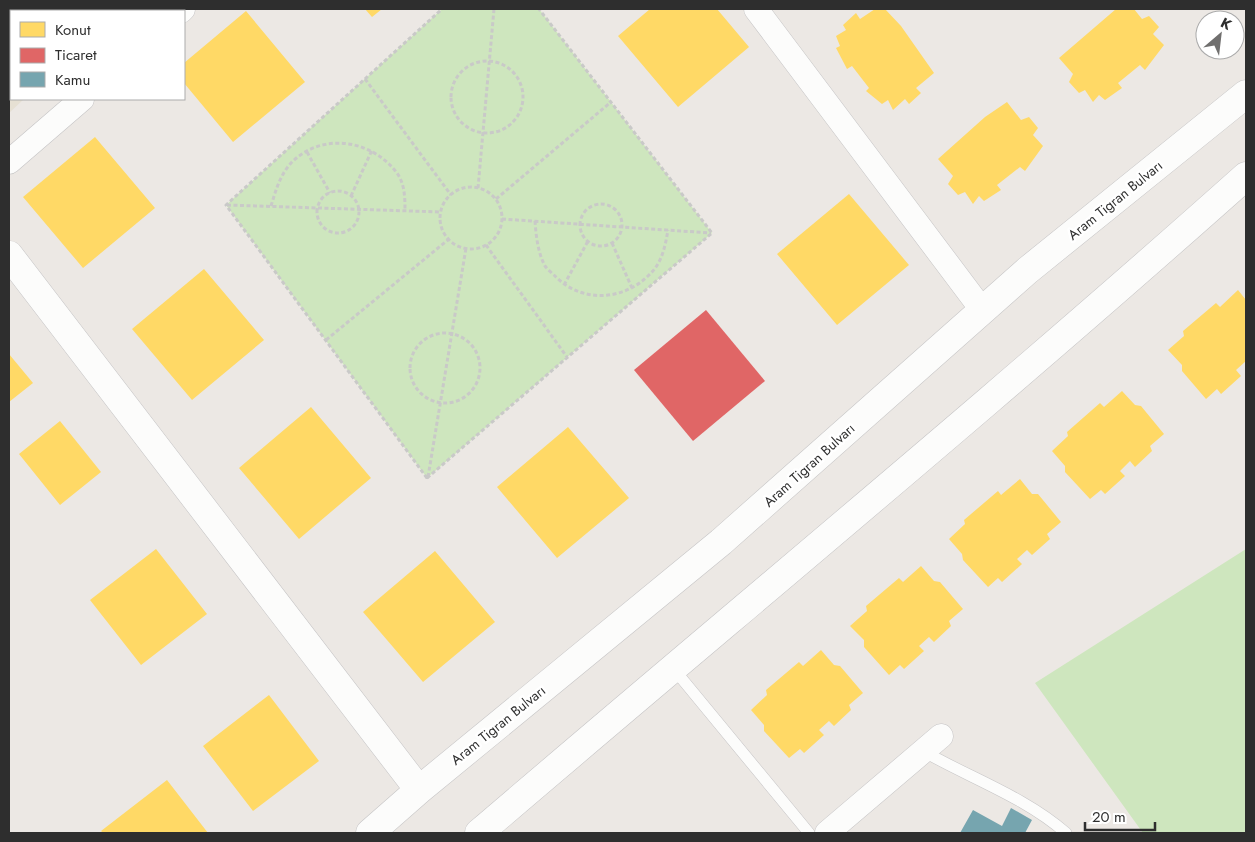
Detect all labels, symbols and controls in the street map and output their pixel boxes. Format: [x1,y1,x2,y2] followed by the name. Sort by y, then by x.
[10,10,185,100] legend
[1195,10,1245,60] north arrow
[1217,12,1235,35] text: K
[55,19,91,41] text: Konut
[55,44,97,66] text: Ticaret
[55,69,90,91] text: Kamu
[1063,155,1167,245] street label: Aram Tigran Bulvarı
[759,418,859,512] street label: Aram Tigran Bulvarı
[446,680,550,770] street label: Aram Tigran Bulvarı
[1085,800,1155,832] scale bar
[1092,806,1126,828] text: 20 m

